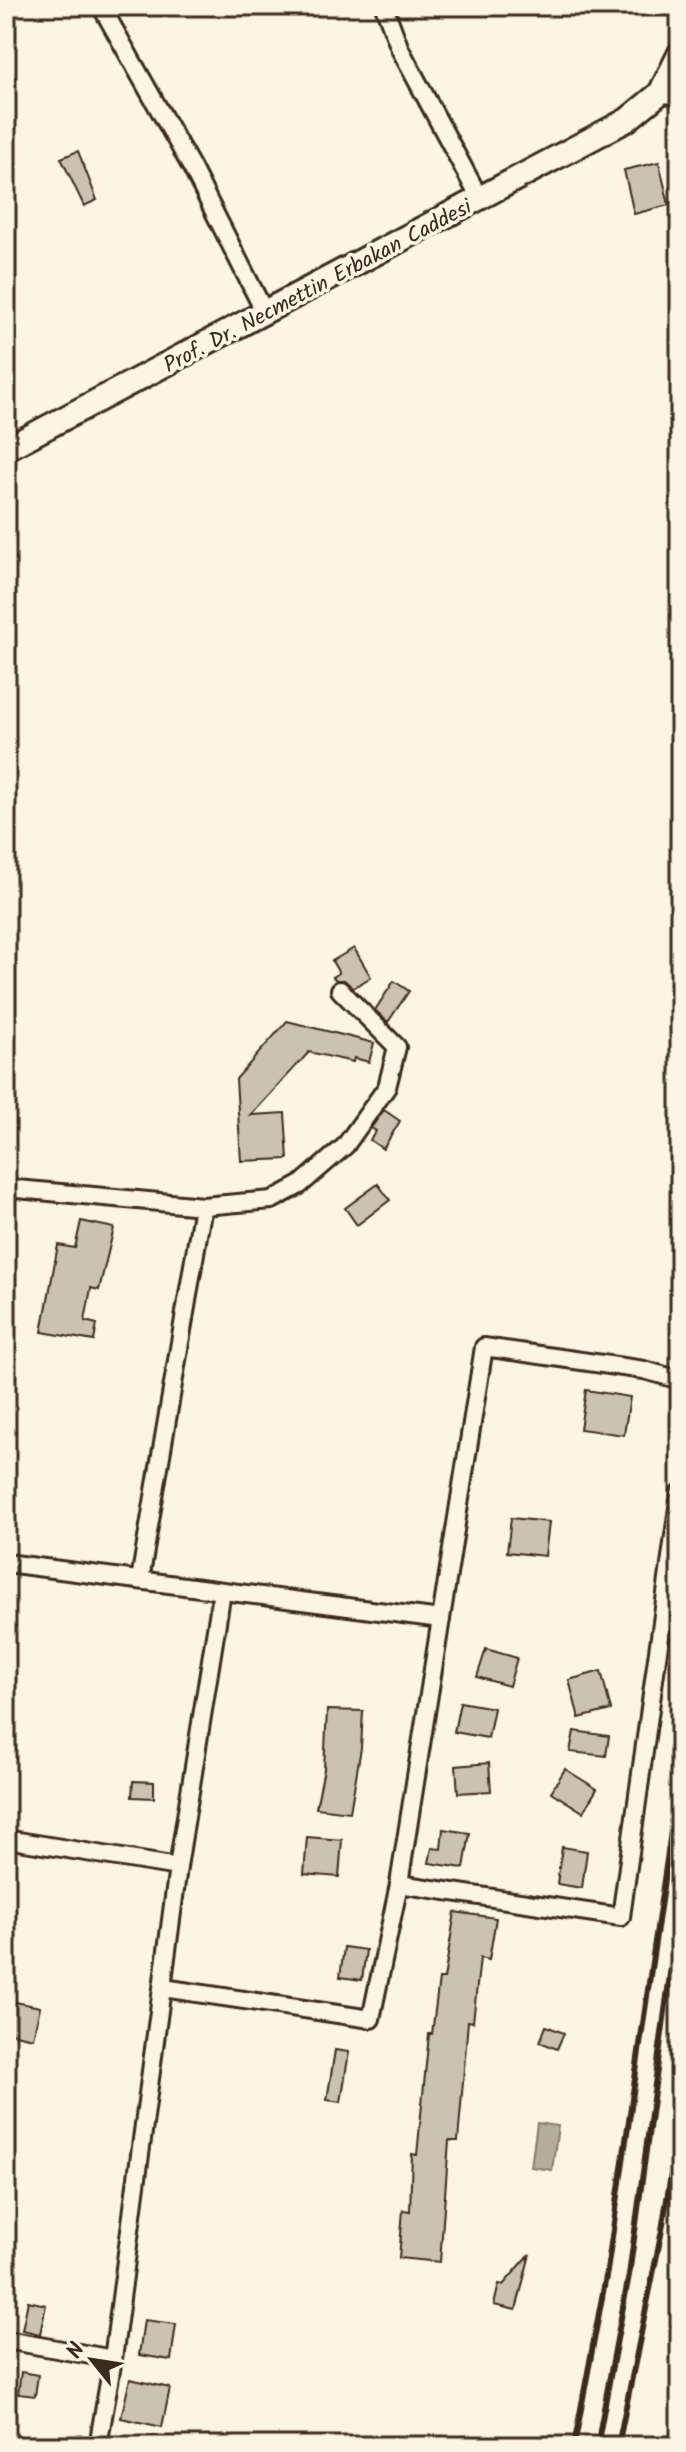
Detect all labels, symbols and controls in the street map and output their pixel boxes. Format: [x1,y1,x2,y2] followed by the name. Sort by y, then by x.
[158,190,479,384] street label: Prof. Dr. Necmettin Erbakan Caddesi
[52,2320,132,2400] north arrow
[58,2336,96,2366] text: N

